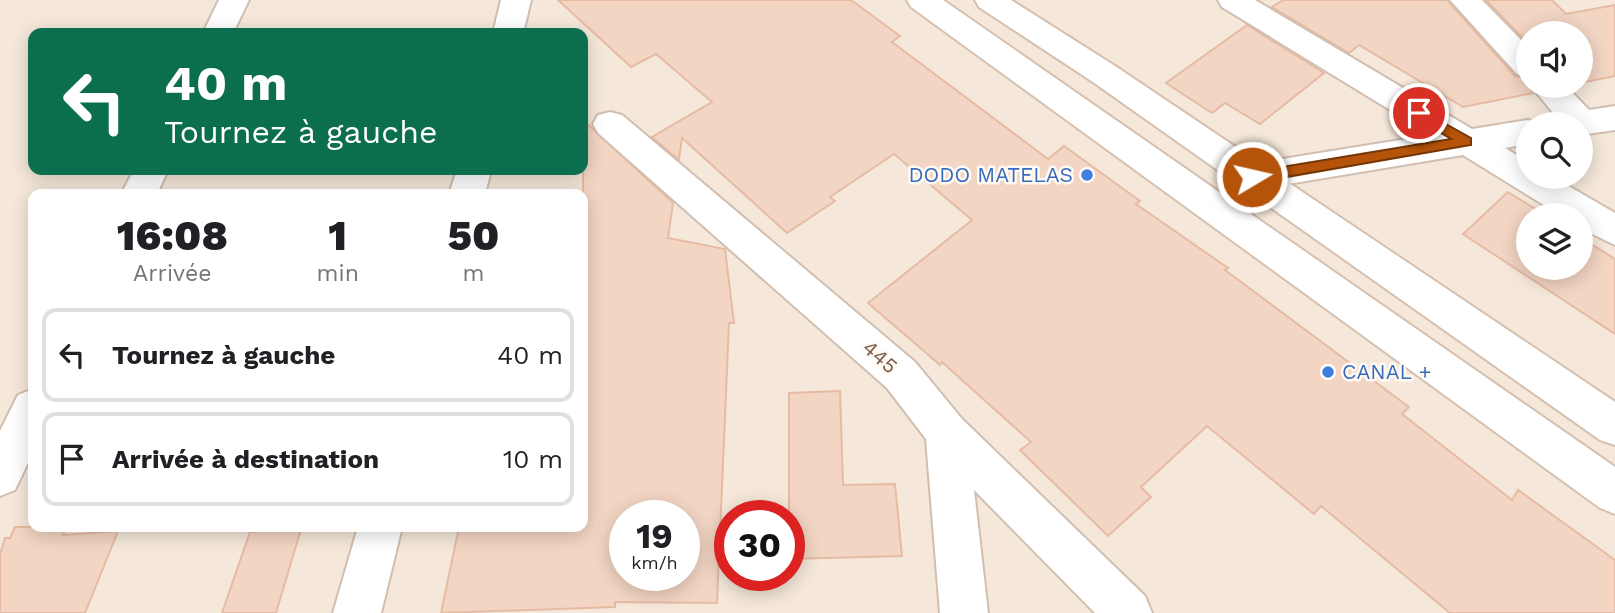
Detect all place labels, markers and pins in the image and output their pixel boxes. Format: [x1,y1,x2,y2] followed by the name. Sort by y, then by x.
[1389,83,1449,143] pin
[908,162,1073,187] place label: DODO MATELAS
[1079,167,1095,183] marker: DODO MATELAS
[1342,359,1431,384] place label: CANAL +
[1320,364,1336,380] marker: CANAL +

